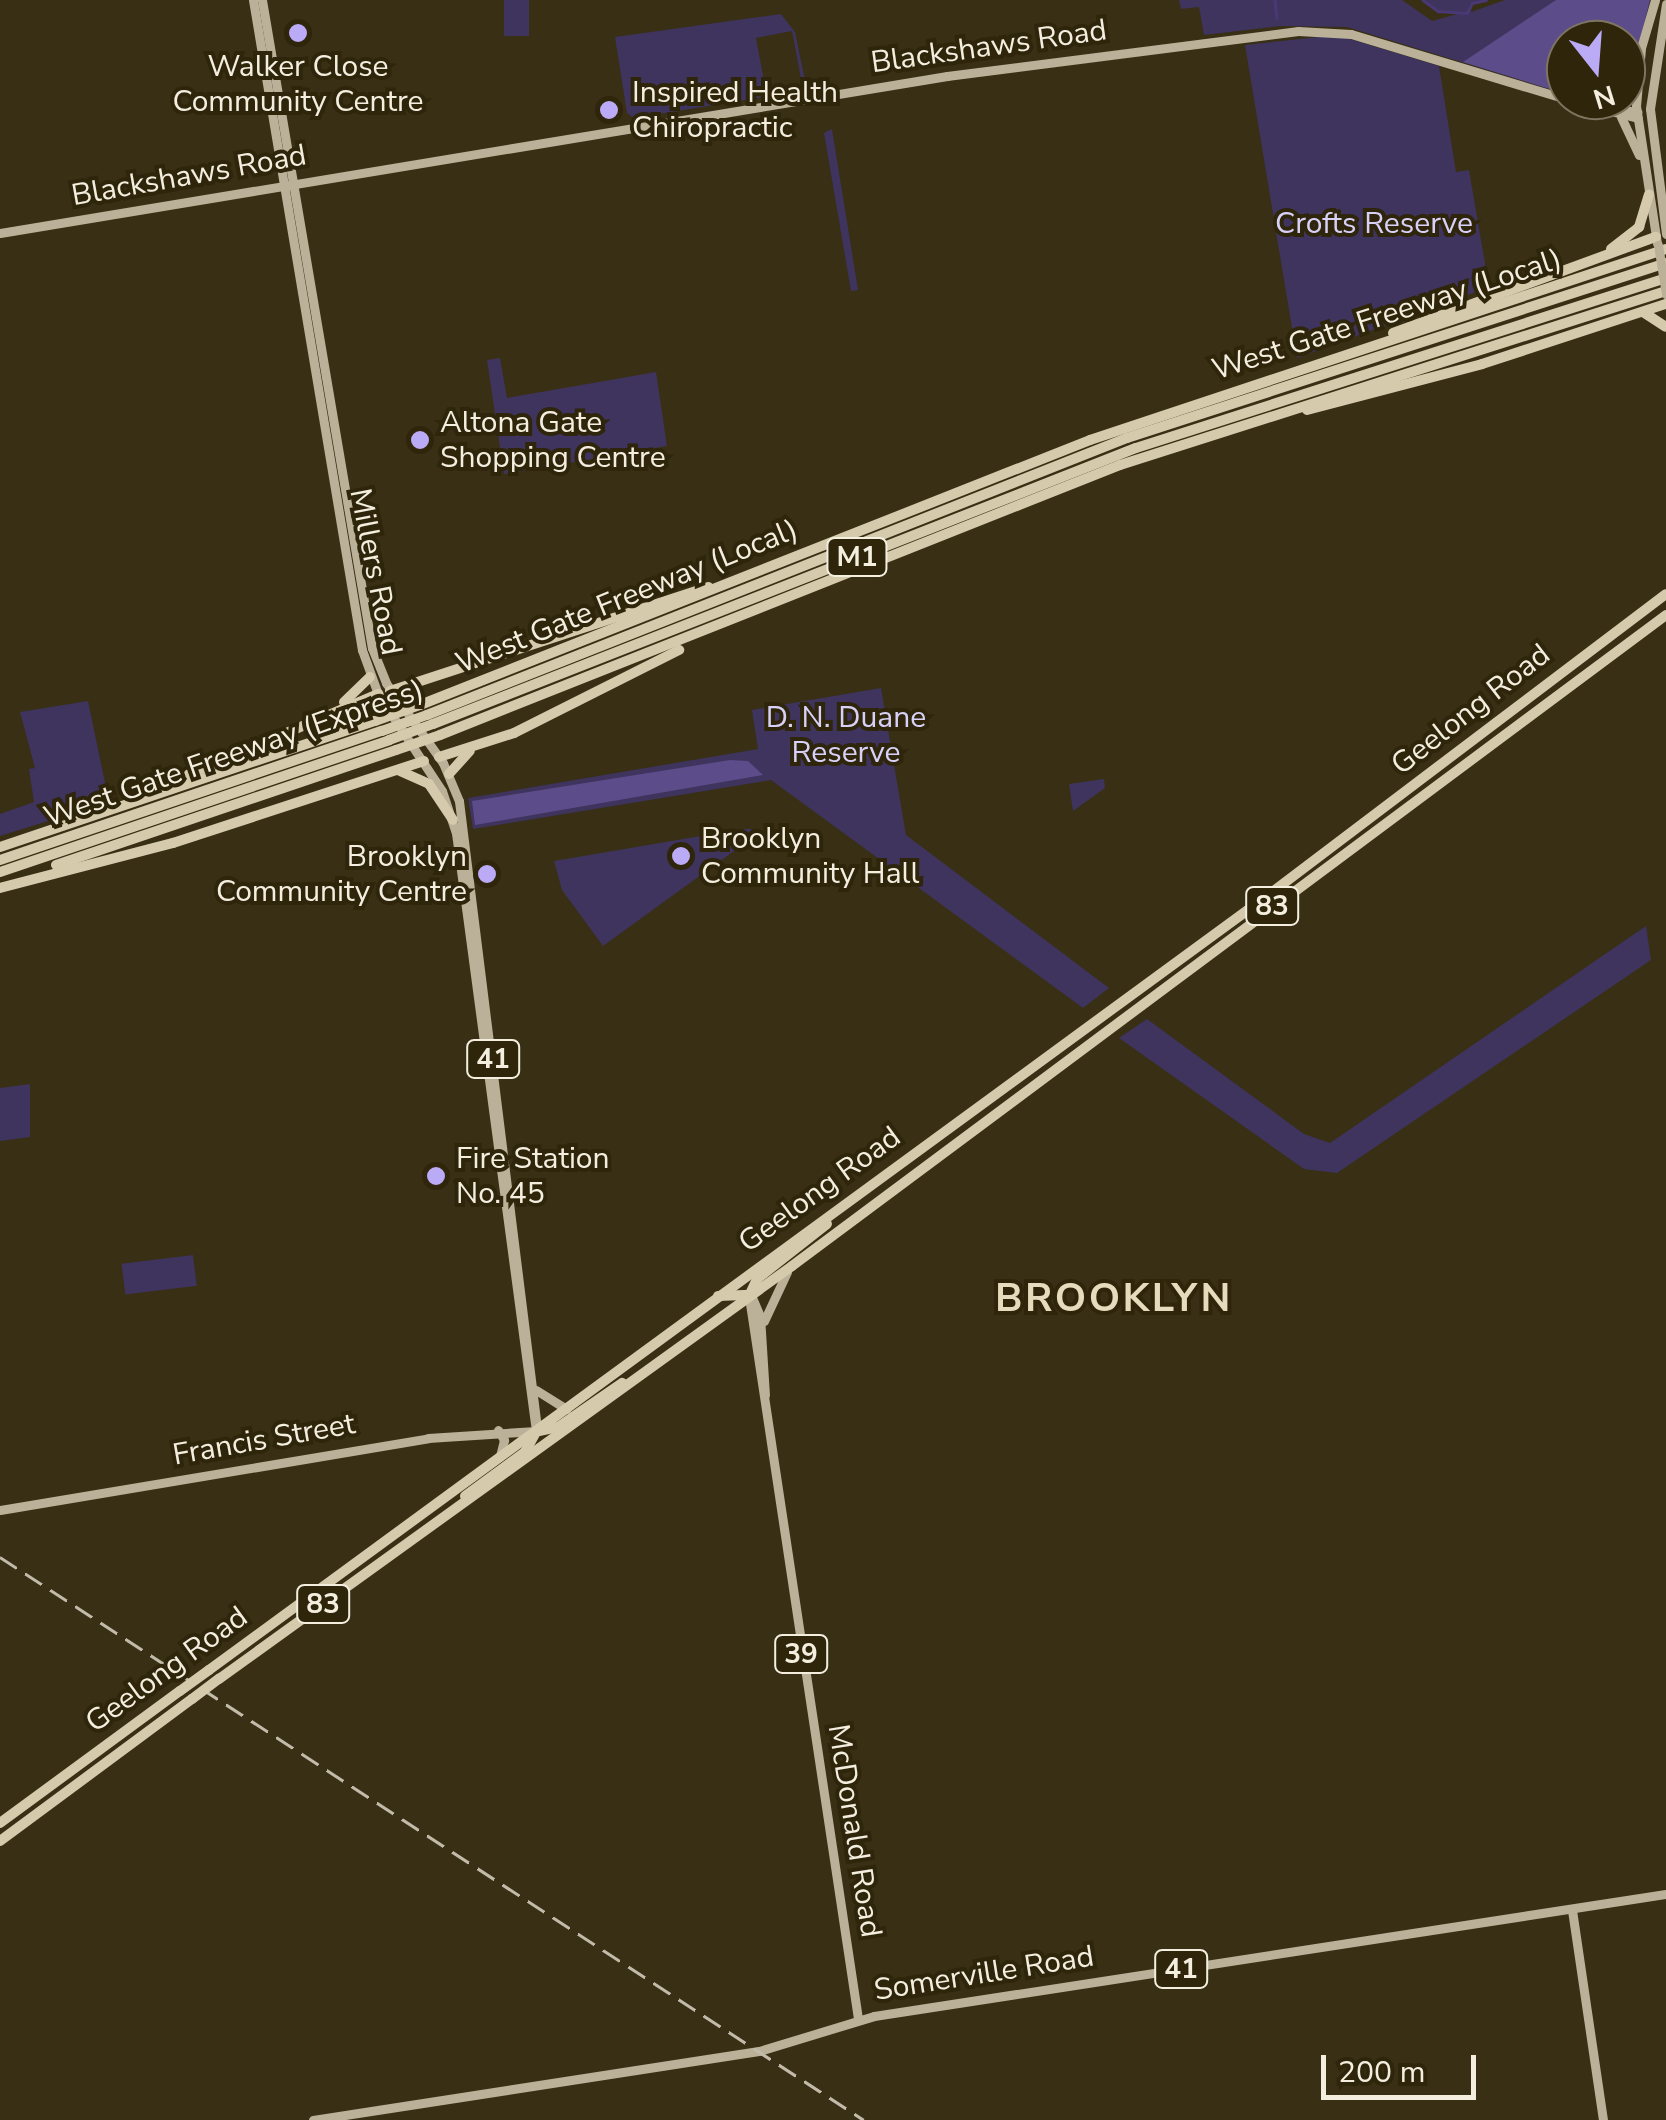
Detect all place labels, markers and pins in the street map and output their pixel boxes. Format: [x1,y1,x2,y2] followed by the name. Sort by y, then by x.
[287,22,309,44] marker: Walker Close Community Centre
[173,49,423,120] place label: Walker Close Community Centre
[632,75,838,146] place label: Inspired Health Chiropractic
[596,97,622,123] marker: Inspired Health Chiropractic
[440,405,666,476] place label: Altona Gate Shopping Centre
[409,429,431,451] marker: Altona Gate Shopping Centre
[701,821,919,892] place label: Brooklyn Community Hall
[216,839,467,910] place label: Brooklyn Community Centre
[670,845,692,867] marker: Brooklyn Community Hall
[476,863,498,885] marker: Brooklyn Community Centre
[456,1141,610,1212] place label: Fire Station No. 45
[425,1165,447,1187] marker: Fire Station No. 45

